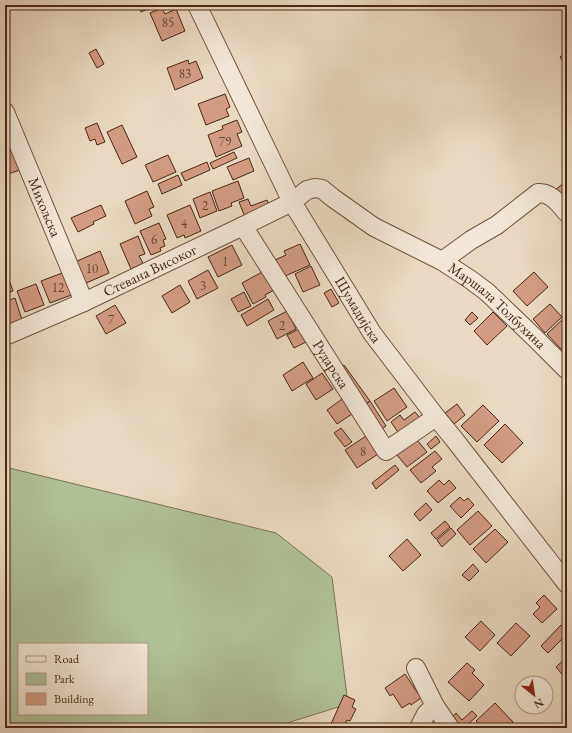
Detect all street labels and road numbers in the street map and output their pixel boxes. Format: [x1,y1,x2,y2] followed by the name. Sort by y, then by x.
[24,174,66,240] street label: Михољска
[100,239,200,301] street label: Стевана Високог
[445,258,551,353] street label: Маршала Толбухина
[331,273,386,346] street label: Шумадијска
[309,336,354,392] street label: Рударска

